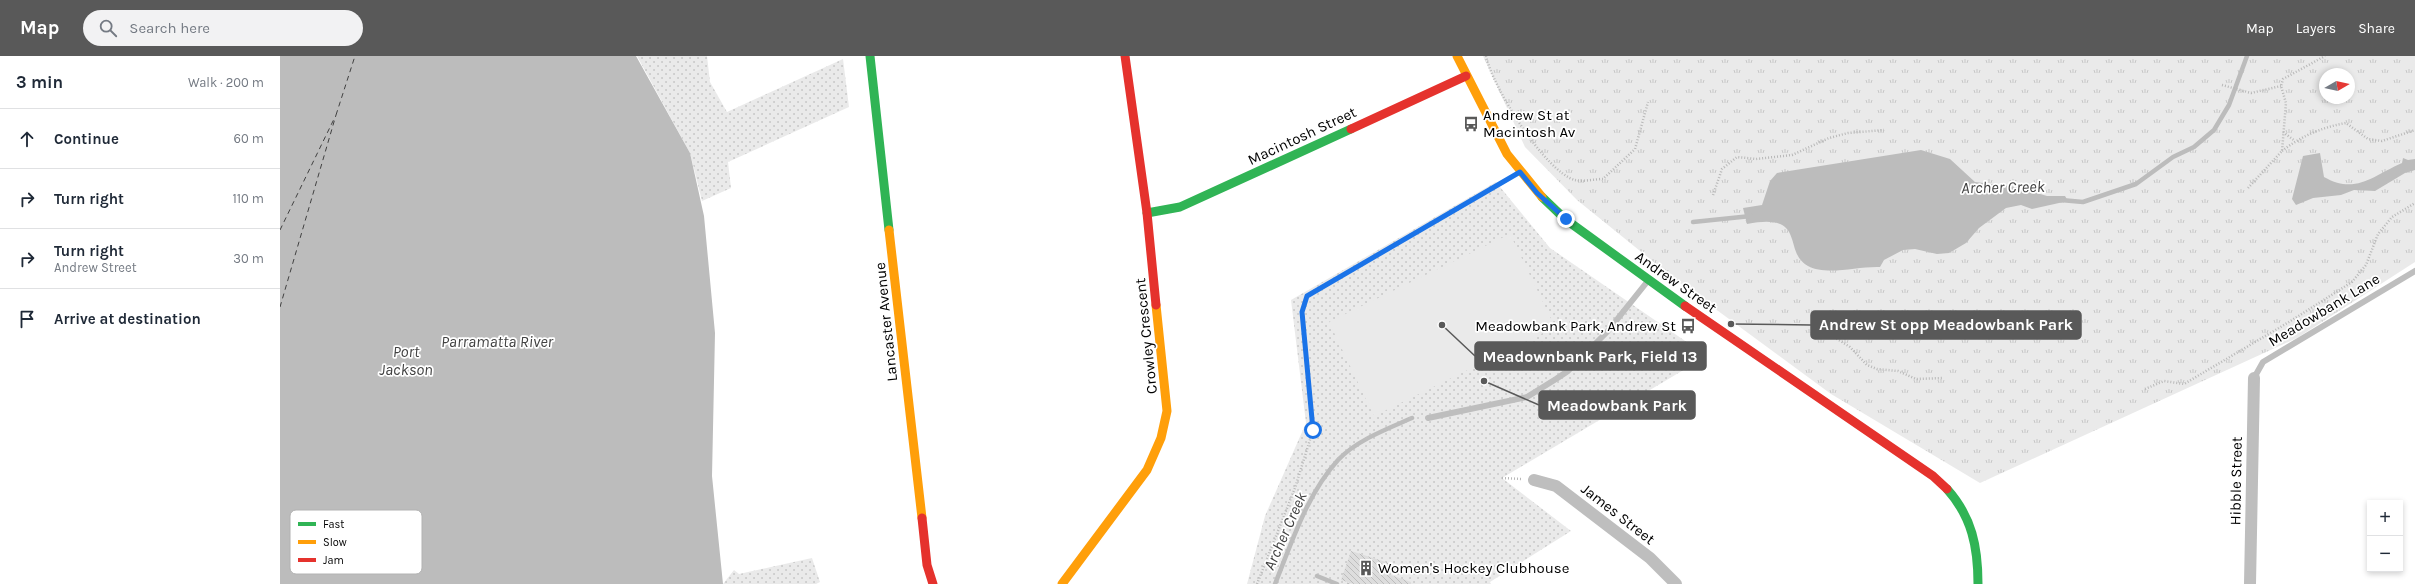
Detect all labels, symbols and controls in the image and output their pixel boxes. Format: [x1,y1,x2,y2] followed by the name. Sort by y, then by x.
[83,10,363,46] search box
[20,17,59,39] text: Map
[97,17,119,39] icon: search
[129,19,210,37] text: Search here
[2246,20,2274,37] text: Map
[2296,20,2336,37] text: Layers
[2358,20,2395,37] text: Share
[2319,68,2355,104] north arrow
[16,72,63,92] text: 3 min
[188,75,264,90] text: Walk · 200 m
[1245,103,1359,169] street label: Macintosh Street
[1483,106,1576,141] place label: Andrew St at Macintosh Av
[1462,115,1480,133] bus stop icon: Andrew St at Macintosh Av
[16,128,38,150] icon: ahead
[54,130,119,148] text: Continue
[234,131,264,146] text: 60 m
[1961,177,2046,197] water label: Archer Creek
[16,188,38,210] icon: right
[54,190,124,208] text: Turn right
[232,191,264,206] text: 110 m
[1557,210,1575,228] route end
[54,242,124,260] text: Turn right
[1632,247,1720,317] street label: Andrew Street
[16,248,38,270] icon: right
[233,251,264,266] text: 30 m
[54,260,137,275] text: Andrew Street
[871,261,901,383] street label: Lancaster Avenue
[2265,270,2383,350] street label: Meadowbank Lane
[1131,277,1161,395] street label: Crowley Crescent
[16,308,38,330] icon: arrive
[54,310,201,328] text: Arrive at destination
[1811,311,2081,339] callout: Andrew St opp Meadowbank Park
[1819,315,2073,334] text: Andrew St opp Meadowbank Park
[1475,317,1676,335] place label: Meadowbank Park, Andrew St
[1679,317,1697,335] bus stop icon: Meadowbank Park, Andrew St
[441,332,554,351] water label: Parramatta River
[379,342,433,379] water label: Port Jackson
[1475,342,1706,370] callout: Meadownbank Park, Field 13
[1483,347,1697,366] text: Meadownbank Park, Field 13
[1539,391,1695,419] callout: Meadowbank Park
[1547,396,1687,415] text: Meadowbank Park
[1304,421,1322,439] route start
[2226,436,2246,526] street label: Hibble Street
[1578,480,1659,549] street label: James Street
[1259,488,1311,573] water label: Archer Creek
[2367,500,2403,572] map controls
[2367,500,2403,536] button: +
[290,510,422,574] legend
[323,518,344,531] text: Fast
[323,536,347,549] text: Slow
[2367,536,2403,572] button: −
[323,554,344,567] text: Jam
[1357,559,1375,577] building icon: Women's Hockey Clubhouse
[1378,559,1569,577] place label: Women's Hockey Clubhouse

